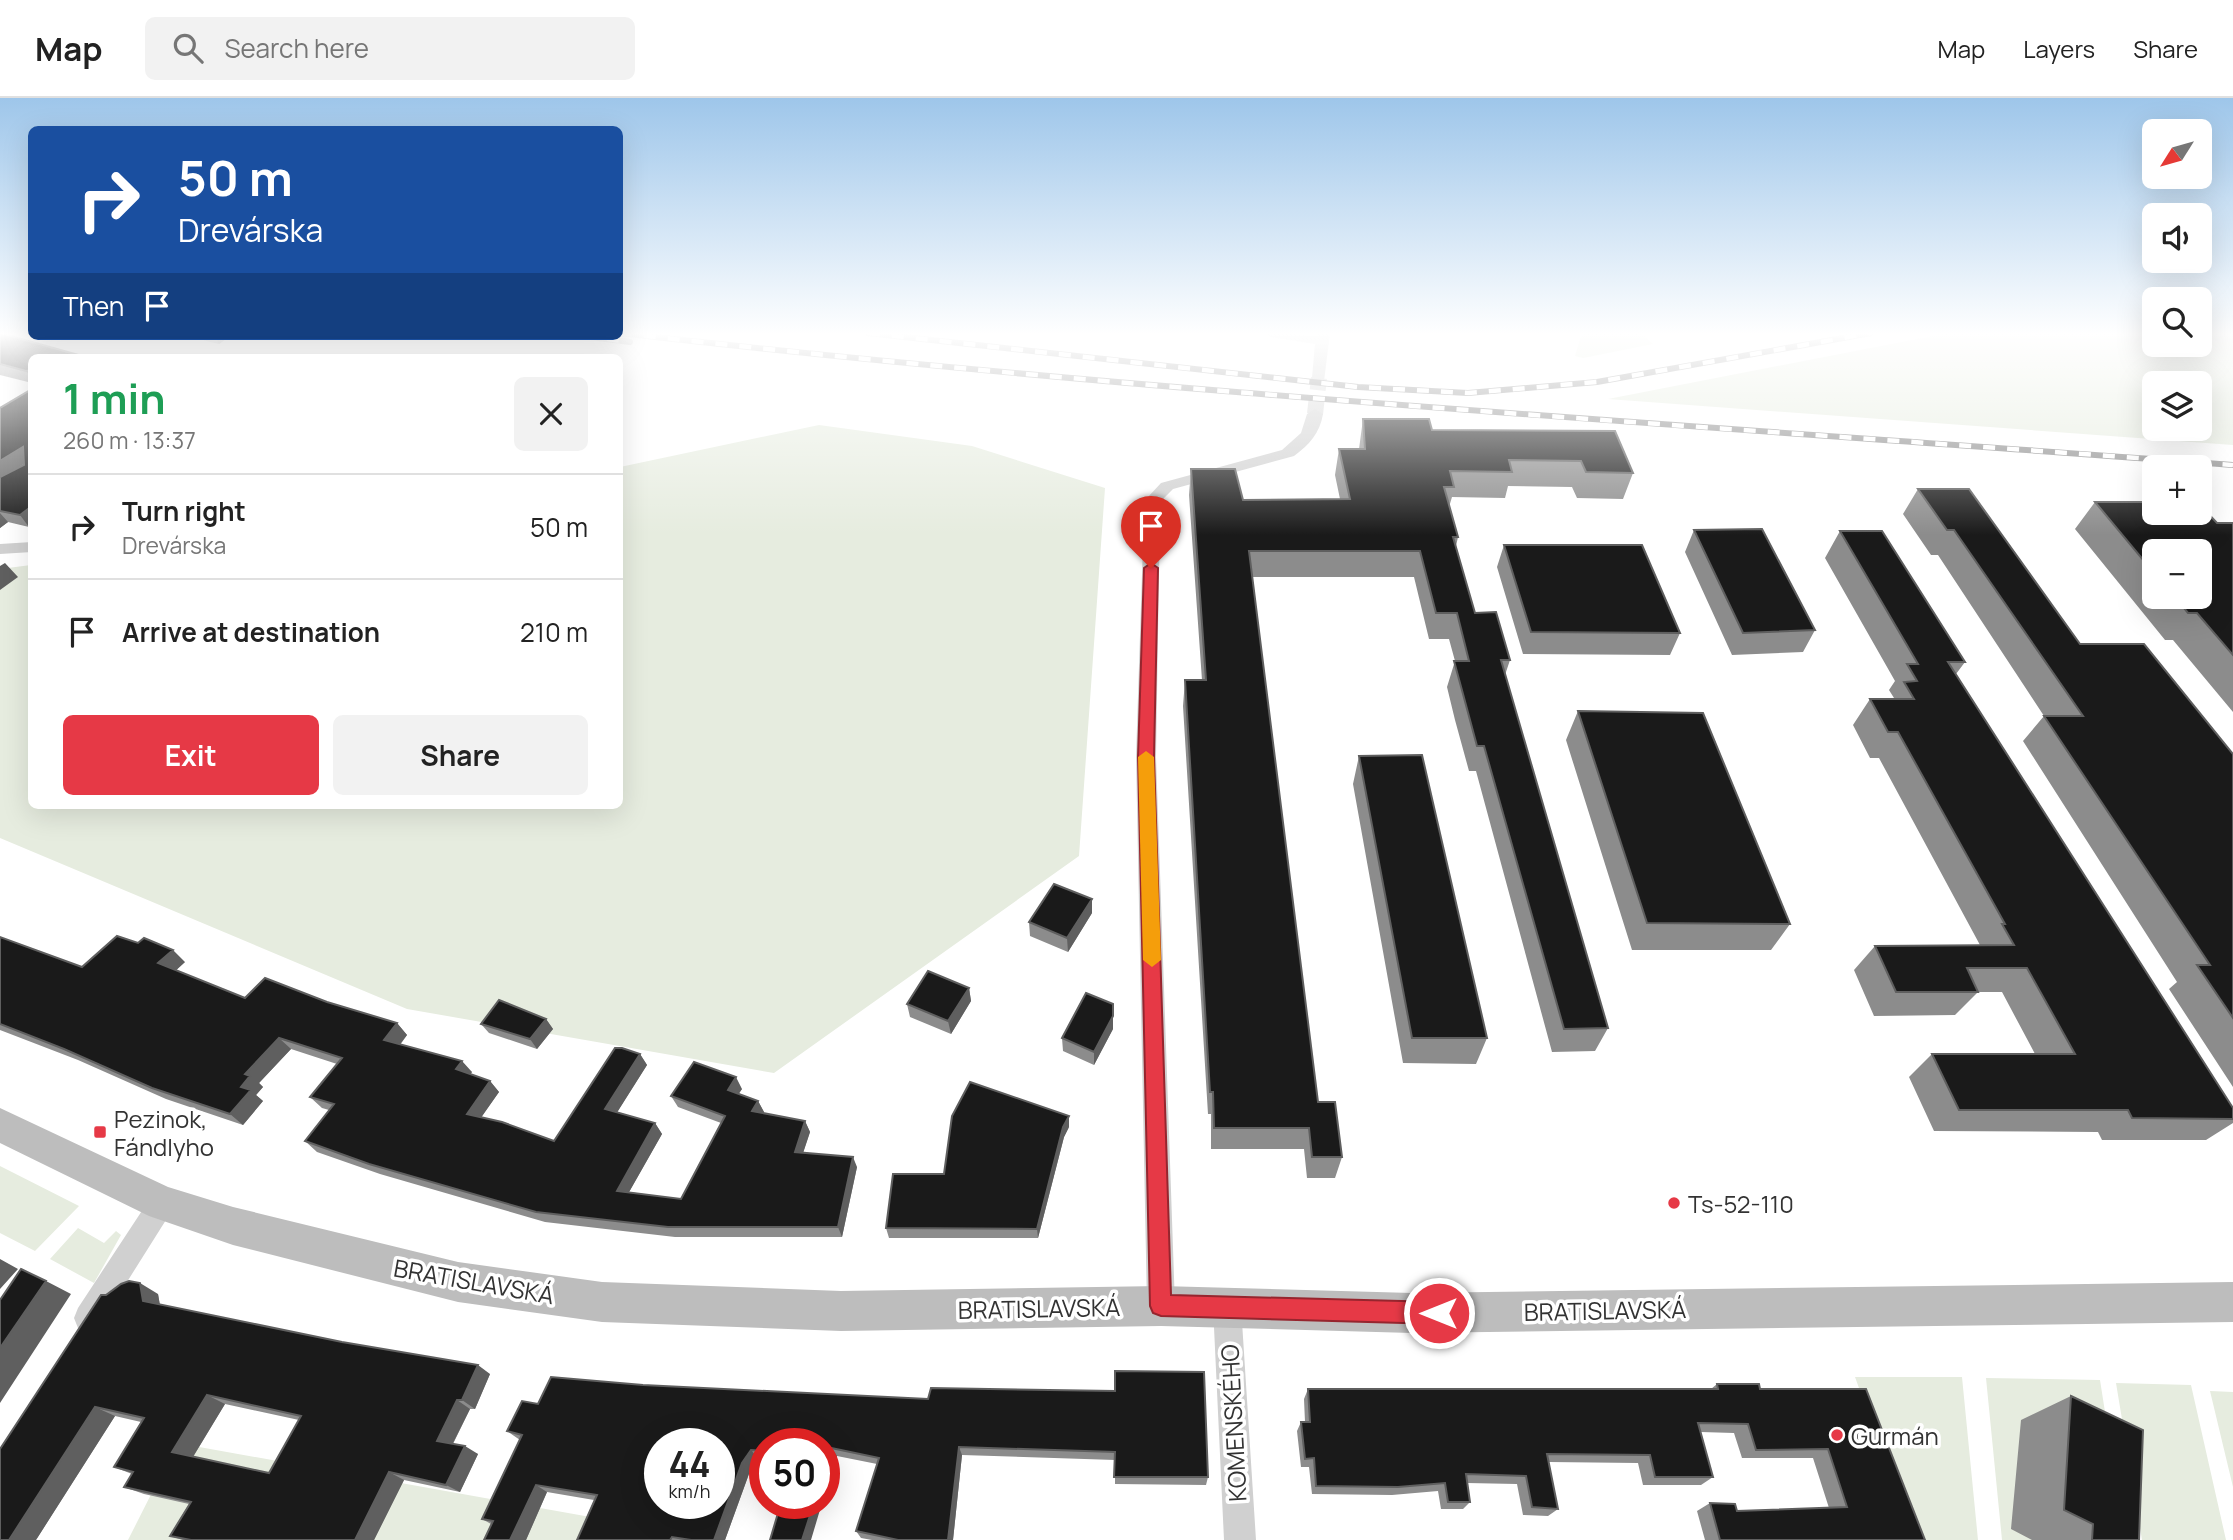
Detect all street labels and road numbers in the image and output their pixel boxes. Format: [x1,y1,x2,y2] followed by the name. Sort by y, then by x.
[391,1251,557,1311] street label: BRATISLAVSKÁ
[958,1290,1120,1326] street label: BRATISLAVSKÁ
[1524,1292,1686,1328] street label: BRATISLAVSKÁ
[1212,1343,1254,1503] street label: KOMENSKÉHO

